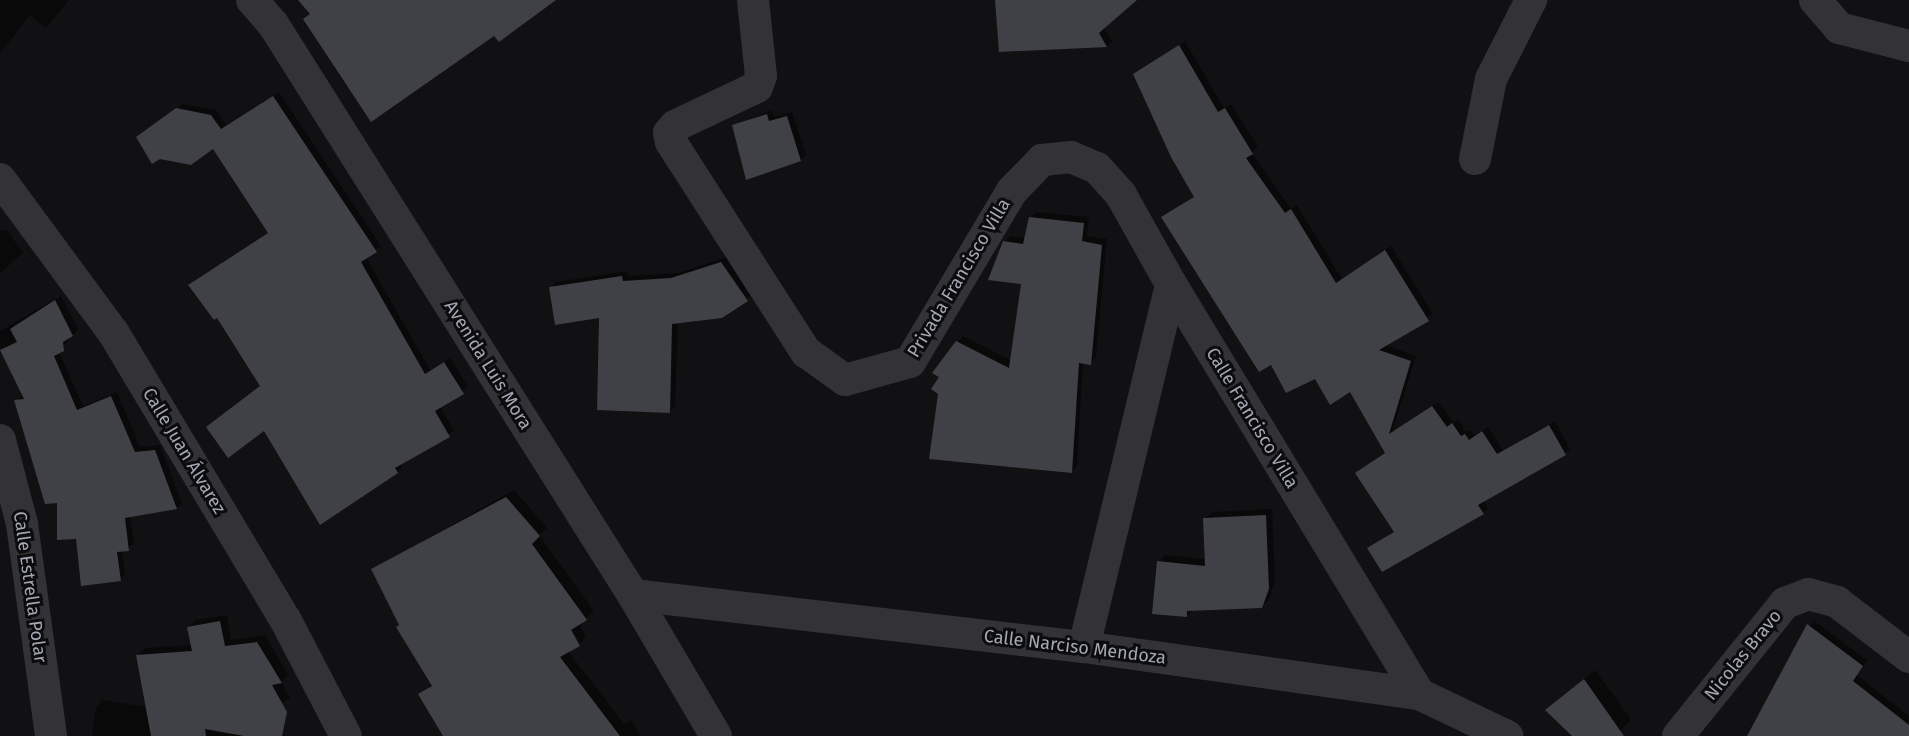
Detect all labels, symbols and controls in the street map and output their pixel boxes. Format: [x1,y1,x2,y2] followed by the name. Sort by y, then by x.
[903,195,1015,361] street label: Privada Francisco Villa
[440,297,536,433] street label: Avenida Luis Mora
[1201,344,1303,492] street label: Calle Francisco Villa
[138,384,230,518] street label: Calle Juan Álvarez
[9,510,51,664] street label: Calle Estrella Polar
[1700,605,1786,705] street label: Nicolas Bravo
[983,625,1167,669] street label: Calle Narciso Mendoza

